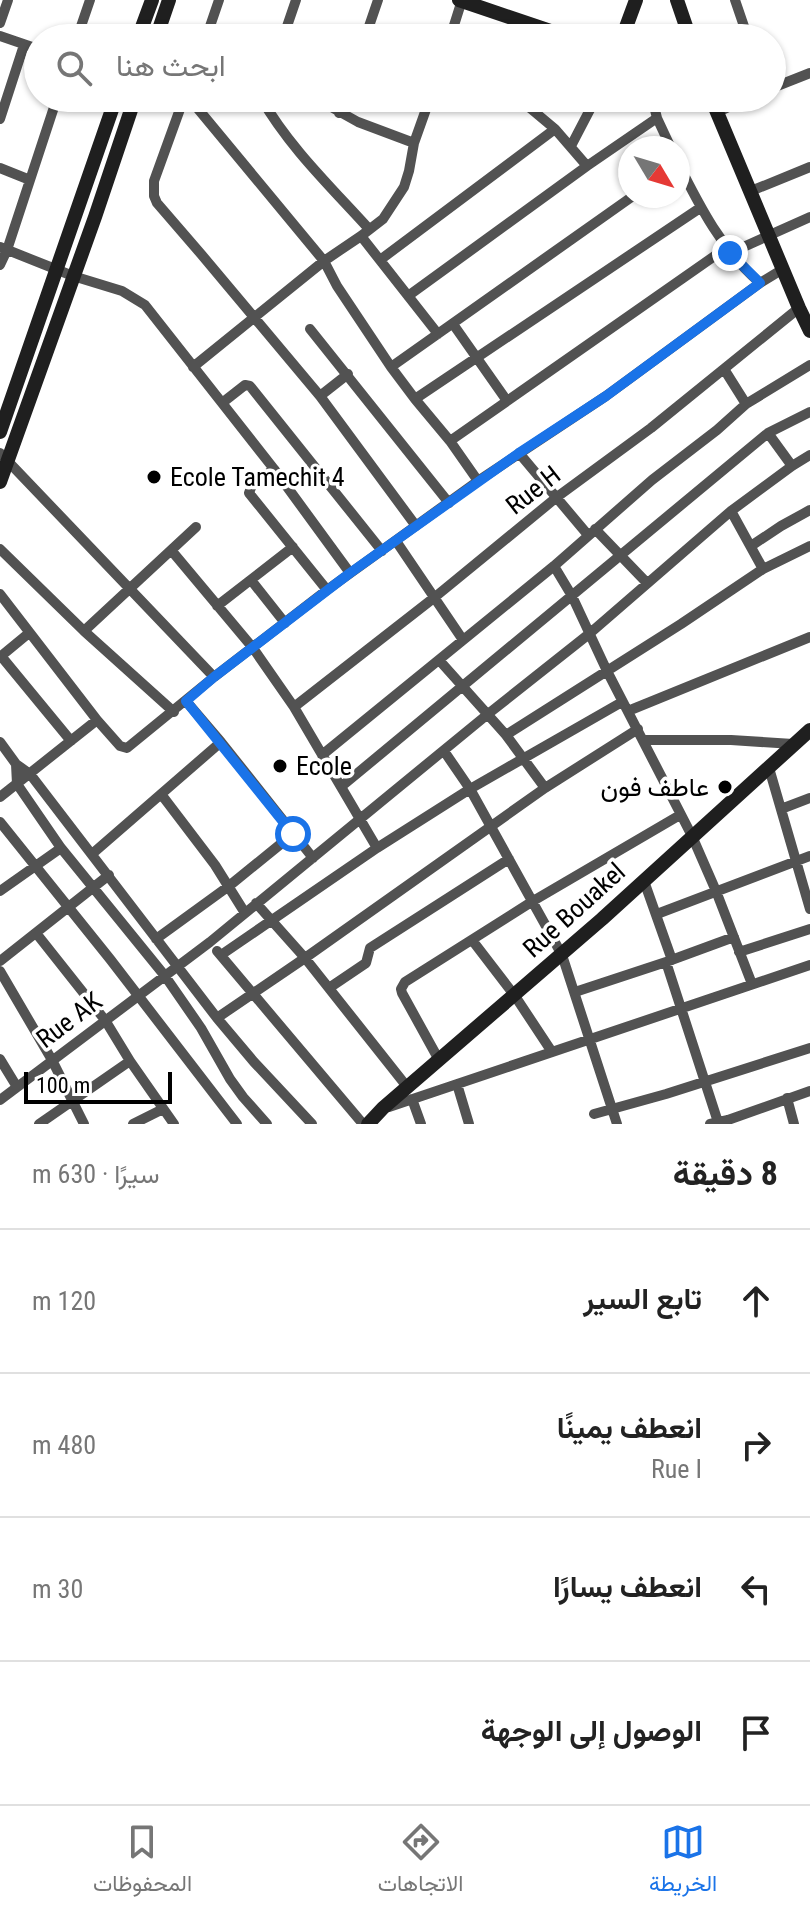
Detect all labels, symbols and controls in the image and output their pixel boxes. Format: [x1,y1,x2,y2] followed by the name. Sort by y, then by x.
[24,24,786,112] search box
[52,46,96,90] icon: search
[116,48,226,83] text: ابحث هنا
[618,136,690,208] north arrow
[712,235,748,271] route end
[500,460,566,520] street label: Rue H
[170,462,345,492] place label: Ecole Tamechit 4
[145,468,163,486] marker: Ecole Tamechit 4
[296,751,352,781] place label: Ecole
[271,757,289,775] marker: Ecole
[601,772,709,803] place label: عاطف فون
[716,778,734,796] marker: عاطف فون
[275,816,311,852] route start
[517,857,631,963] street label: Rue Bouakel
[31,985,108,1054] street label: Rue AK
[24,1068,172,1104] scale bar
[36,1073,90,1098] text: 100 m
[673,1153,778,1193] text: 8 دقيقة
[32,1159,159,1189] text: سيرًا · 630 m
[734,1279,778,1323] icon: ahead
[583,1281,702,1316] text: تابع السير
[32,1286,96,1316] text: 120 m
[557,1410,702,1445] text: انعطف يمينًا
[734,1423,778,1467] icon: right
[32,1430,96,1460] text: 480 m
[651,1454,702,1484] text: Rue I
[734,1567,778,1611] icon: left
[553,1569,702,1604] text: انعطف يسارًا
[32,1574,83,1604] text: 30 m
[734,1711,778,1755] icon: arrive
[481,1713,702,1748] text: الوصول إلى الوجهة
[93,1820,192,1903] tab: المحفوظات
[378,1820,463,1903] tab: الاتجاهات
[649,1820,717,1903] tab: الخريطة

